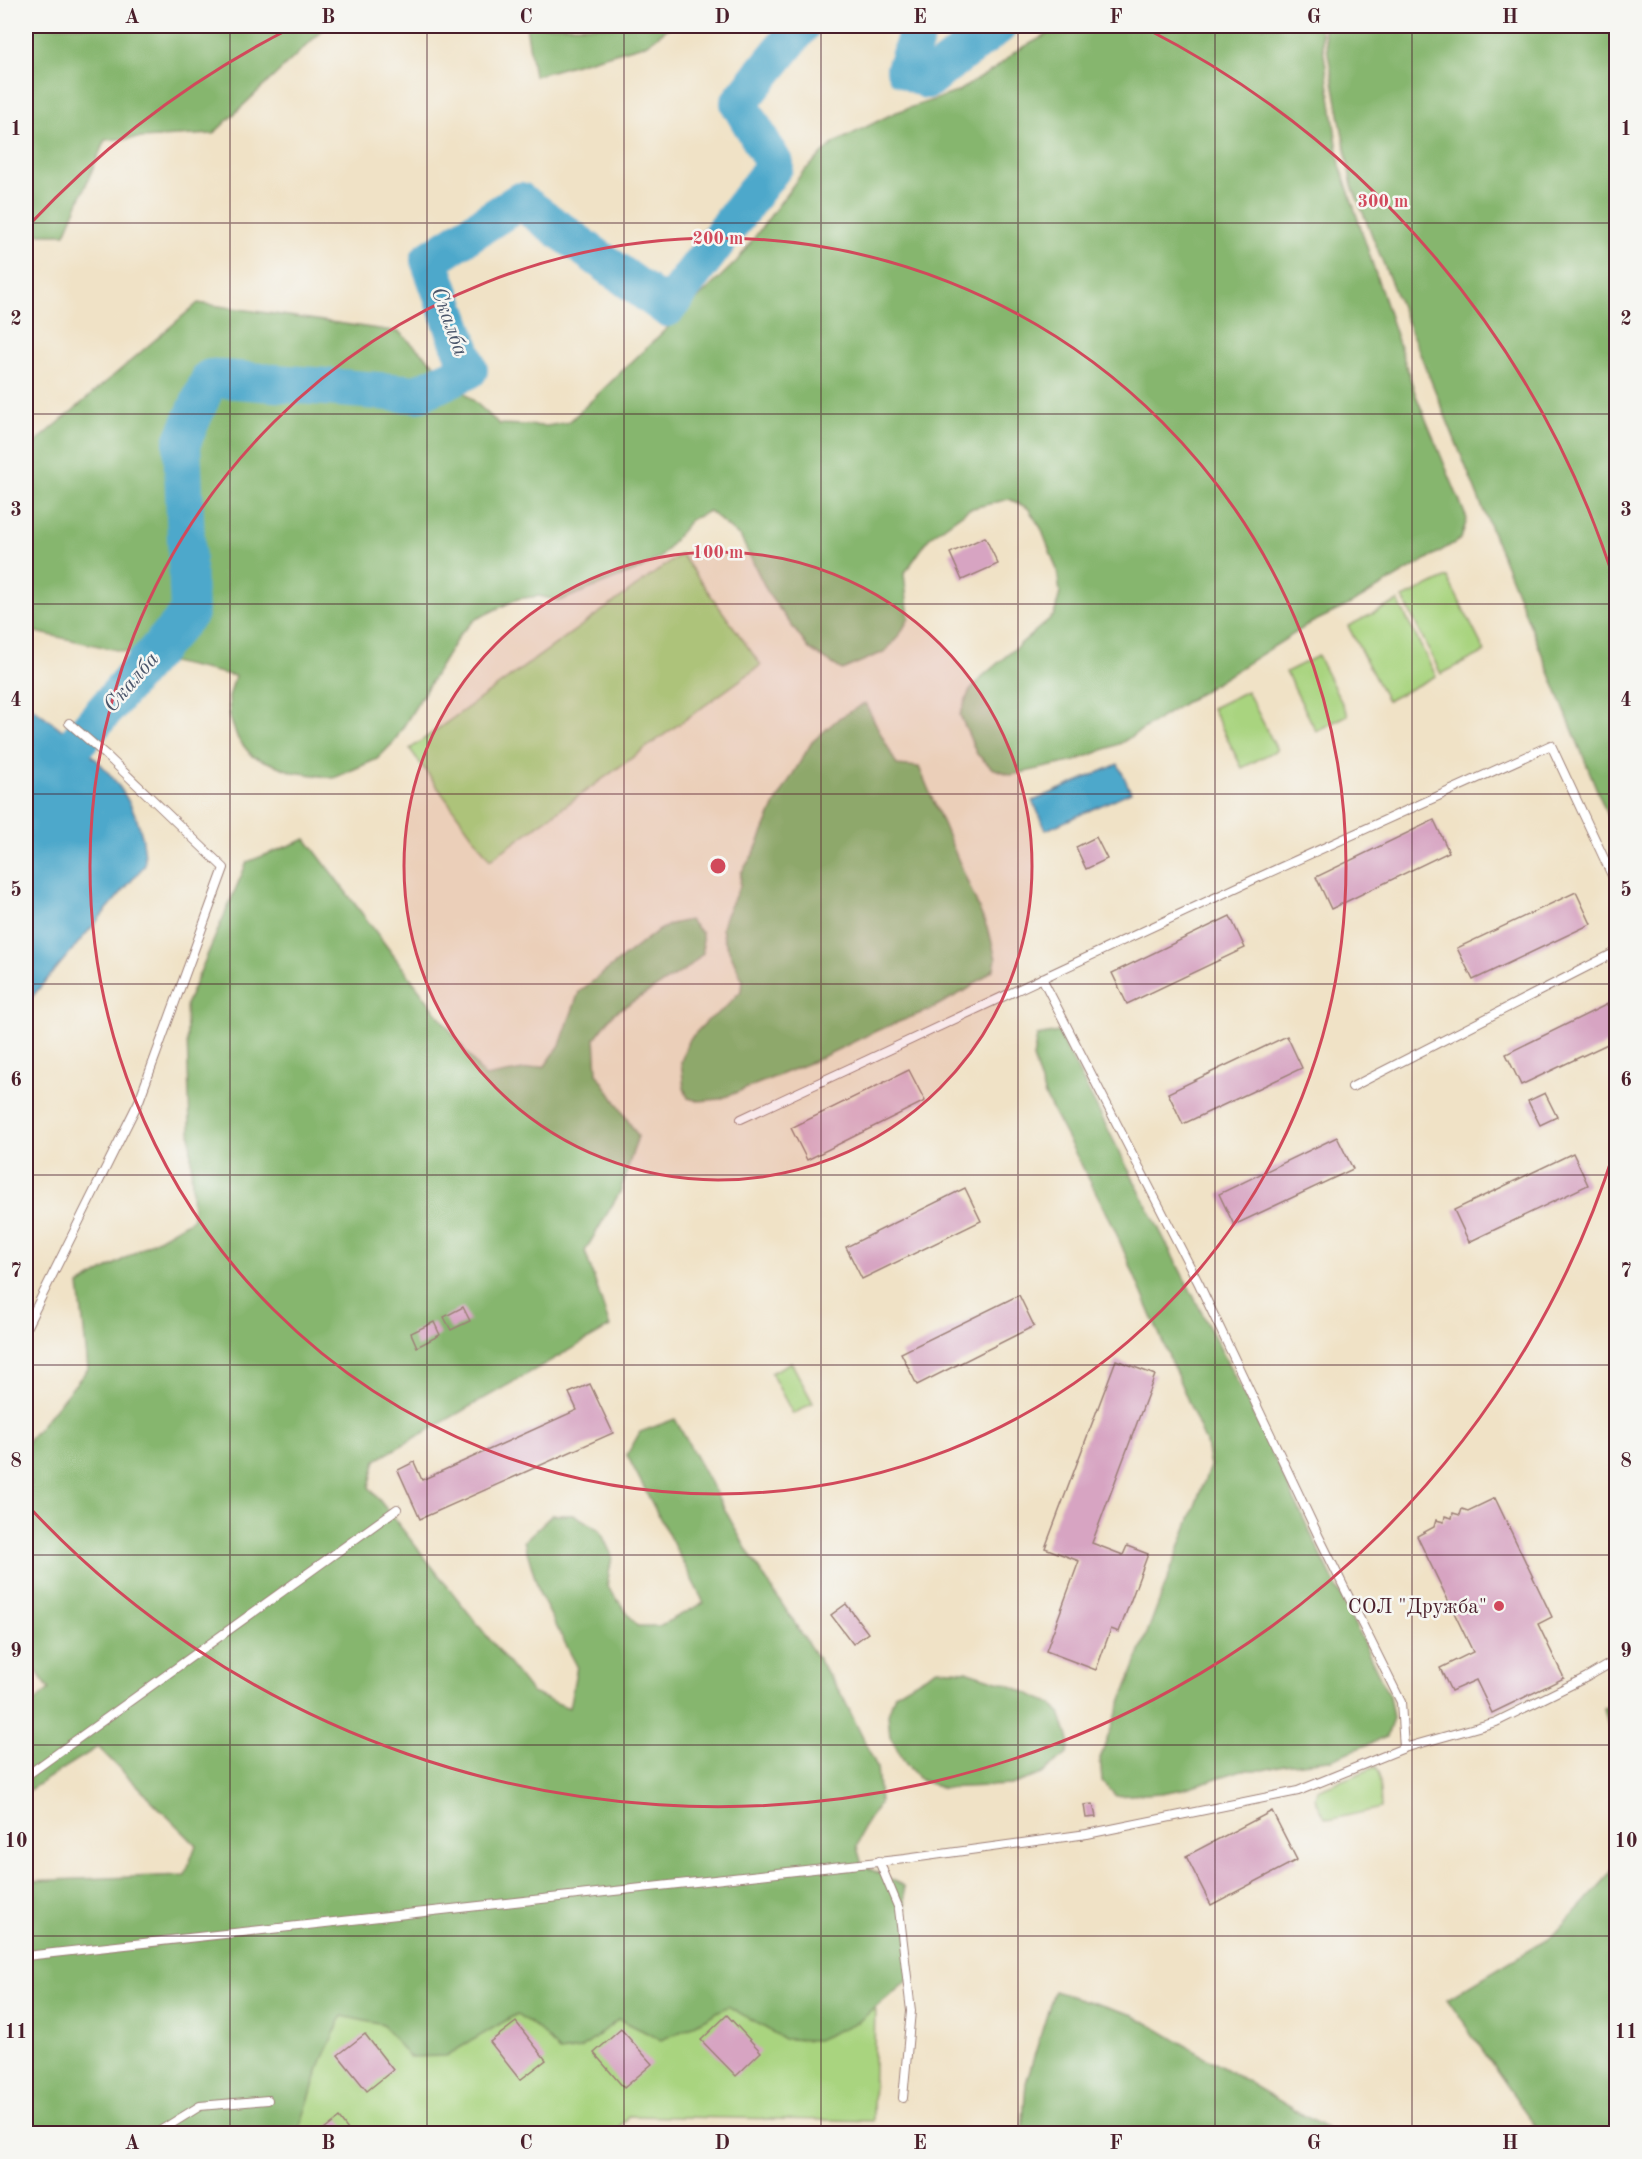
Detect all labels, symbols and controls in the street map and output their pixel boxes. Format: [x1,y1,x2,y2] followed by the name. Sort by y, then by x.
[124,8,140,28] text: A
[321,8,335,28] text: B
[519,8,533,28] text: C
[714,8,730,28] text: D
[913,8,927,28] text: E
[1109,8,1123,28] text: F
[1307,8,1321,28] text: G
[1502,8,1518,28] text: H
[10,120,22,140] text: 1
[1620,120,1632,140] text: 1
[1358,193,1408,211] text: 300 m
[693,230,743,248] text: 200 m
[426,284,472,359] water label: Скалба
[10,310,22,330] text: 2
[1620,310,1632,330] text: 2
[10,501,22,521] text: 3
[1620,501,1632,521] text: 3
[693,544,743,562] text: 100 m
[100,648,164,717] water label: Скалба
[10,691,22,711] text: 4
[1620,691,1632,711] text: 4
[708,856,728,876] centre of rings
[10,880,22,901] text: 5
[1620,880,1632,901] text: 5
[10,1071,22,1091] text: 6
[1620,1071,1632,1091] text: 6
[10,1262,22,1282] text: 7
[1620,1262,1632,1282] text: 7
[10,1452,22,1472] text: 8
[1620,1452,1632,1472] text: 8
[1348,1597,1487,1618] place label: СОЛ "Дружба"
[1492,1599,1506,1613] marker: СОЛ "Дружба"
[10,1642,22,1662] text: 9
[1620,1642,1632,1662] text: 9
[4,1832,28,1852] text: 10
[1614,1832,1638,1852] text: 10
[4,2023,28,2043] text: 11
[1614,2023,1638,2043] text: 11
[124,2134,140,2154] text: A
[321,2134,335,2154] text: B
[519,2134,533,2154] text: C
[714,2134,730,2154] text: D
[913,2134,927,2154] text: E
[1109,2134,1123,2154] text: F
[1307,2134,1321,2154] text: G
[1502,2134,1518,2154] text: H

